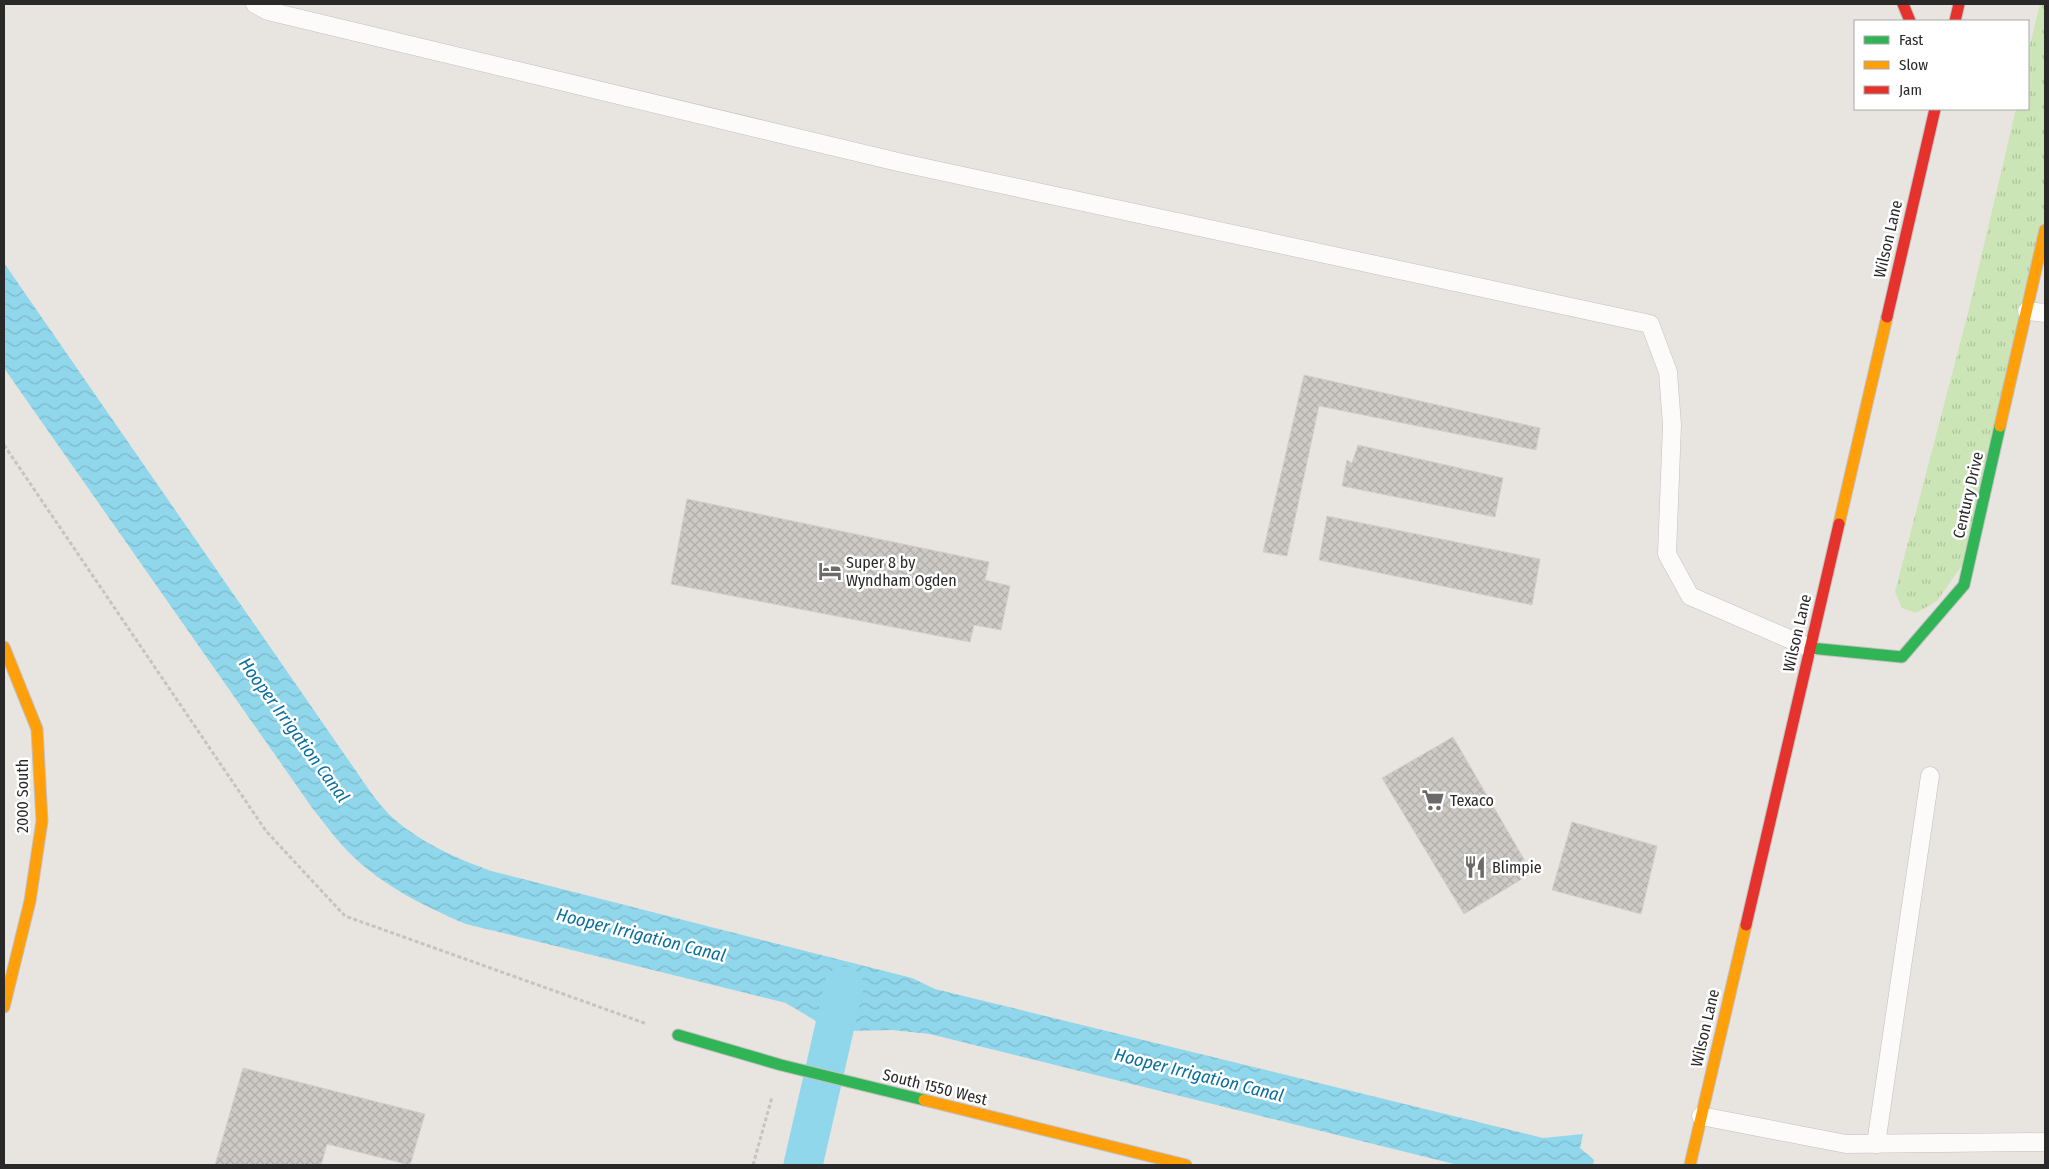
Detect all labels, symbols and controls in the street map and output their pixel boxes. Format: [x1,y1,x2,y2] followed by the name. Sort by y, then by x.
[1854,20,2029,110] legend
[1899,31,1923,49] text: Fast
[1899,56,1928,74] text: Slow
[1899,81,1922,99] text: Jam
[1870,198,1906,280] street label: Wilson Lane
[1949,450,1987,540] street label: Century Drive
[846,553,957,590] place label: Super 8 by Wyndham Ogden
[817,558,843,584] hotel icon: Super 8 by Wyndham Ogden
[1779,592,1815,674] street label: Wilson Lane
[234,653,354,807] water label: Hooper Irrigation Canal
[13,759,32,833] street label: 2000 South
[1420,787,1446,813] supermarket icon: Texaco
[1450,791,1494,810] place label: Texaco
[1462,854,1488,880] restaurant icon: Blimpie
[1492,858,1542,877] place label: Blimpie
[554,903,728,967] water label: Hooper Irrigation Canal
[1687,987,1723,1069] street label: Wilson Lane
[1112,1043,1286,1107] water label: Hooper Irrigation Canal
[881,1065,990,1109] street label: South 1550 West

